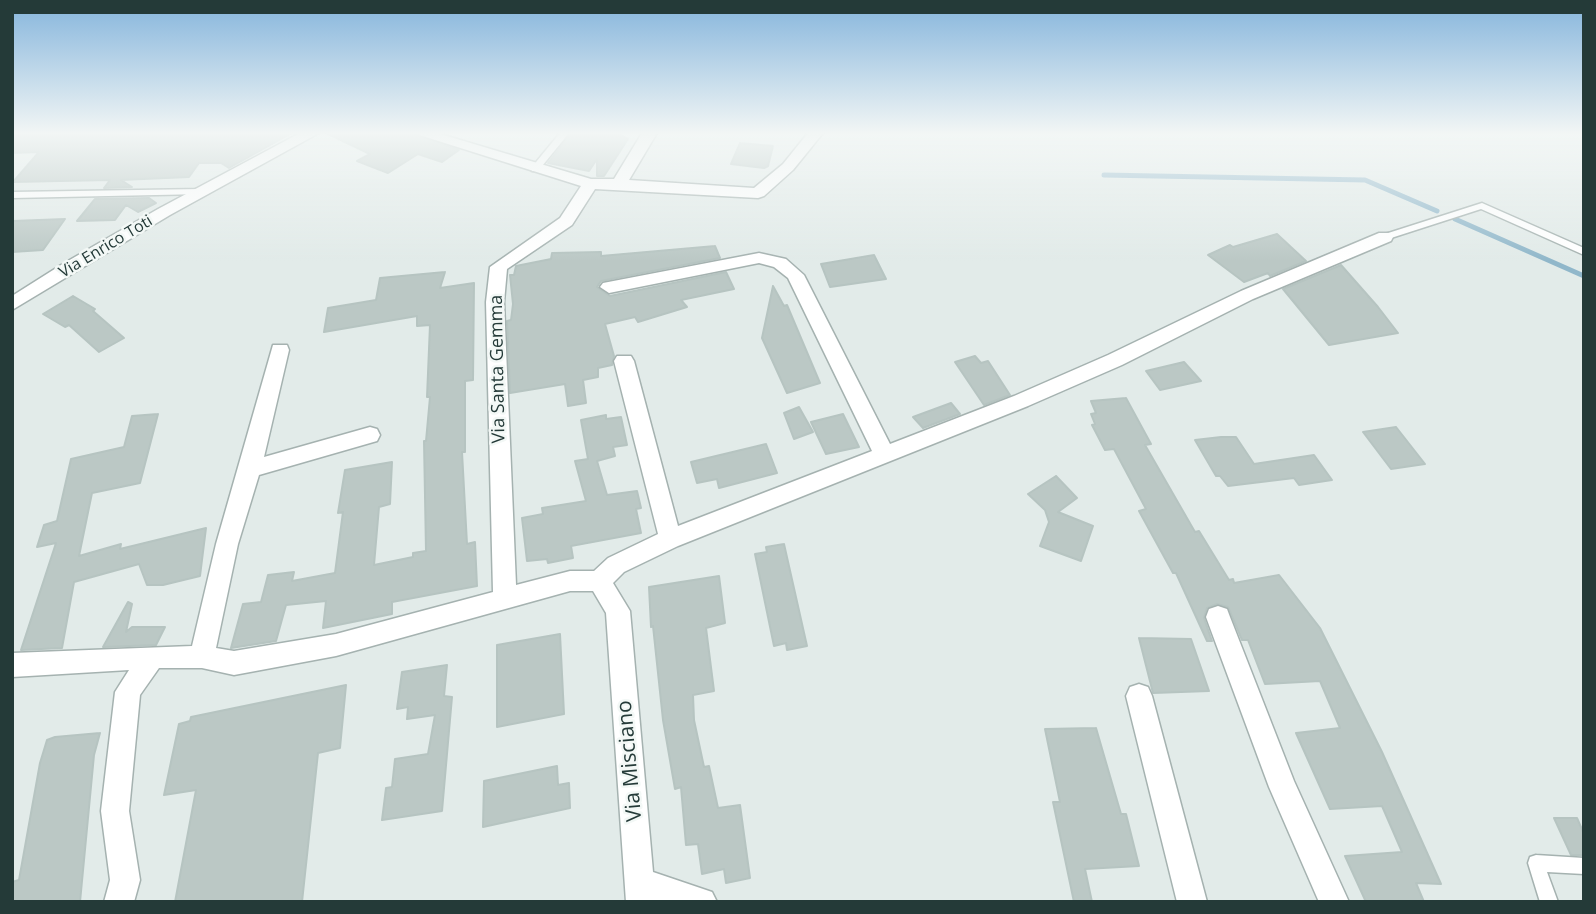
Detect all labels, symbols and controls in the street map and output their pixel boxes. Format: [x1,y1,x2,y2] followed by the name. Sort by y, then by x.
[56,212,156,282] street label: Via Enrico Toti
[486,295,510,443] street label: Via Santa Gemma
[612,699,648,823] street label: Via Misciano

